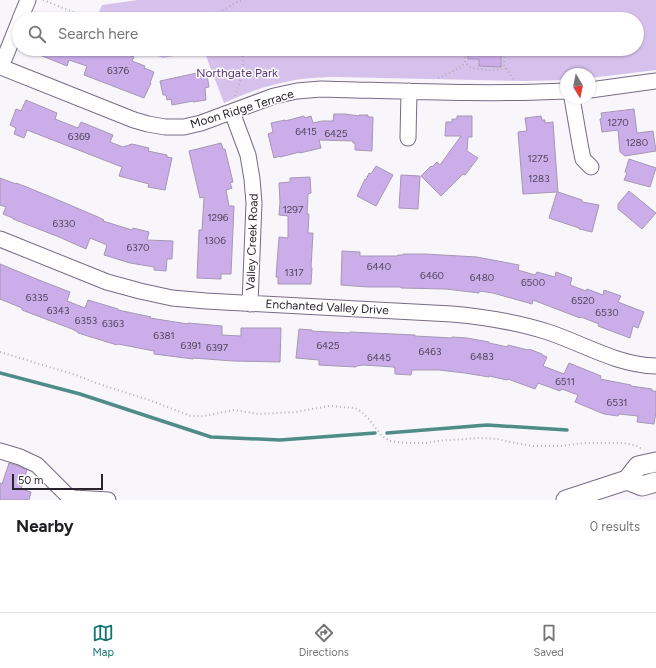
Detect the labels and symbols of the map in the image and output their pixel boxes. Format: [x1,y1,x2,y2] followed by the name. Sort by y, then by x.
[107,64,129,77] house number: 6376
[196,66,278,80] park label: Northgate Park
[560,68,596,104] north arrow
[189,86,296,131] street label: Moon Ridge Terrace
[607,116,629,129] house number: 1270
[295,125,317,138] house number: 6415
[324,127,348,140] house number: 6425
[68,130,91,143] house number: 6369
[626,136,648,149] house number: 1280
[528,152,549,165] house number: 1275
[528,172,550,185] house number: 1283
[243,193,261,291] street label: Valley Creek Road
[283,203,304,216] house number: 1297
[207,211,229,224] house number: 1296
[53,217,75,230] house number: 6330
[204,234,226,247] house number: 1306
[127,241,149,254] house number: 6370
[367,260,391,273] house number: 6440
[284,266,304,279] house number: 1317
[420,269,444,282] house number: 6460
[470,271,494,284] house number: 6480
[521,276,545,289] house number: 6500
[26,291,48,304] house number: 6335
[571,294,595,307] house number: 6520
[265,297,389,317] street label: Enchanted Valley Drive
[47,304,69,317] house number: 6343
[595,306,619,319] house number: 6530
[75,314,97,327] house number: 6353
[102,317,124,330] house number: 6363
[153,329,175,342] house number: 6381
[181,339,201,352] house number: 6391
[316,339,340,352] house number: 6425
[206,341,229,354] house number: 6397
[419,345,441,358] house number: 6463
[470,350,494,363] house number: 6483
[367,351,391,364] house number: 6445
[555,375,575,388] house number: 6511
[607,396,627,409] house number: 6531
[12,472,103,491] scale bar

